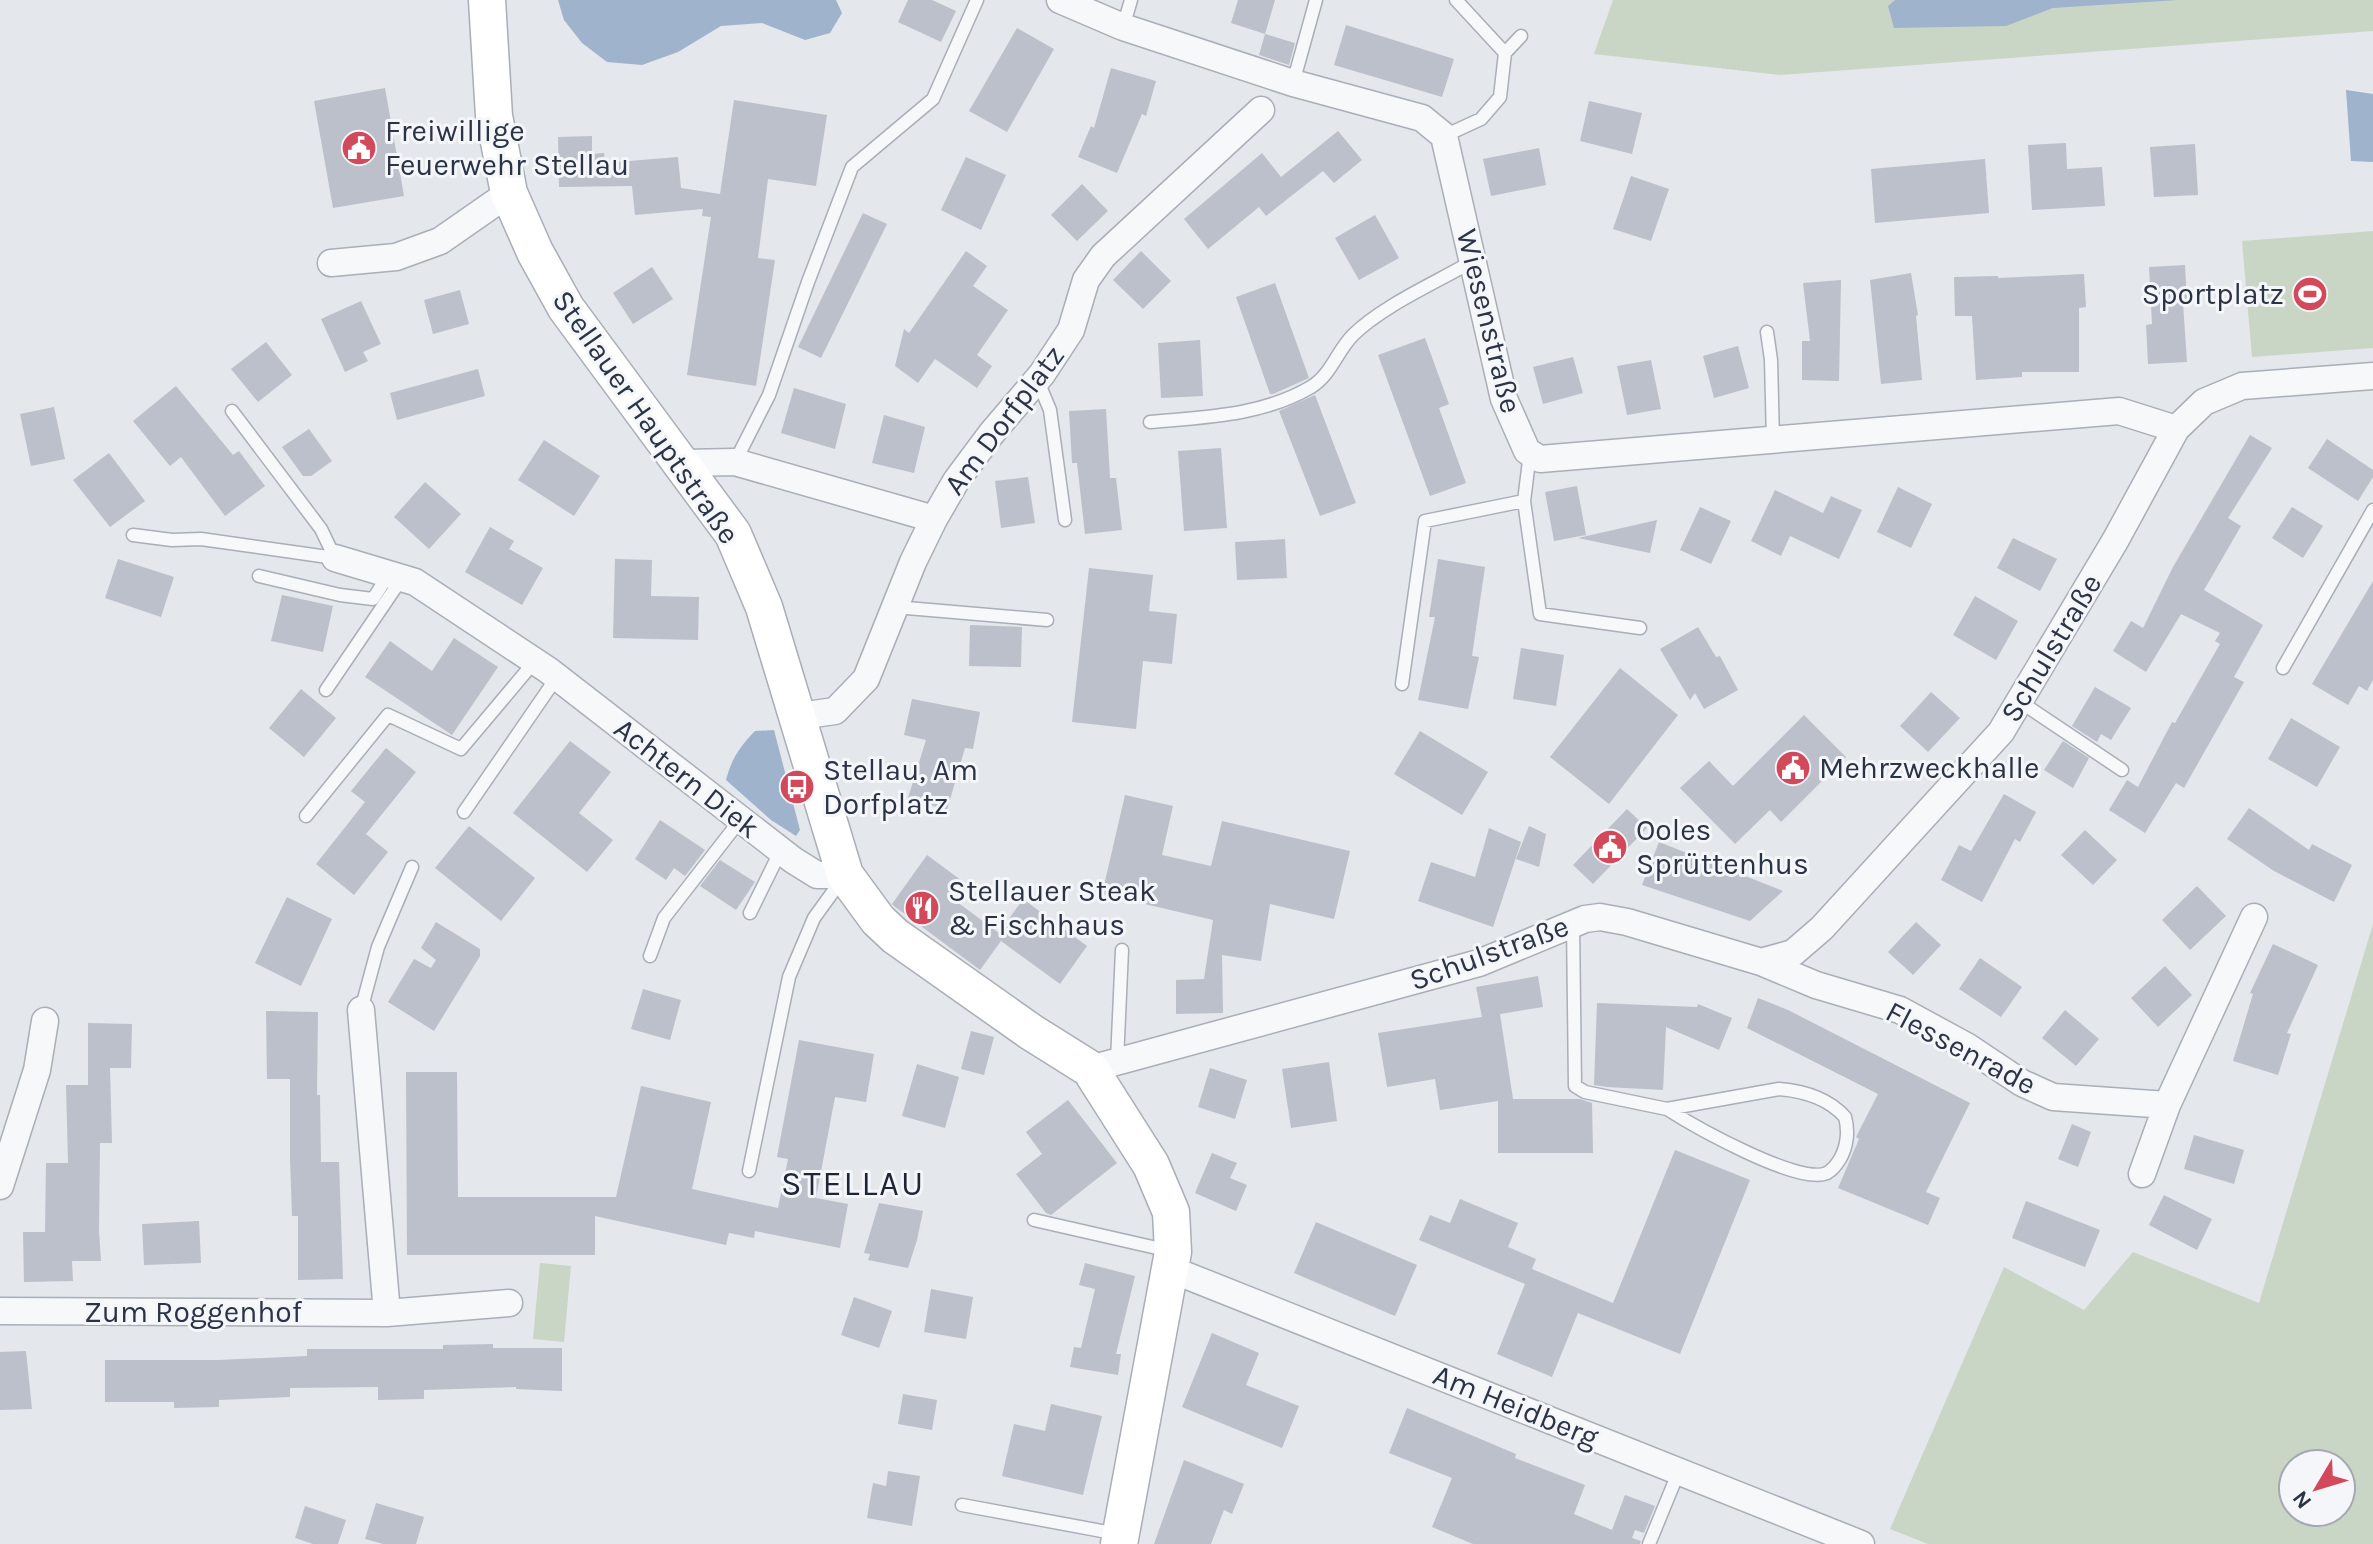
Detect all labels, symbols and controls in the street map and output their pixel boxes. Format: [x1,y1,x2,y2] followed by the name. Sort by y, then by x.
[385,113,629,183] place label: Freiwillige Feuerwehr Stellau
[340,129,378,167] public building icon: Freiwillige Feuerwehr Stellau
[1449,225,1529,417] street label: Wiesenstraße
[2291,275,2329,313] sports icon: Sportplatz
[2142,276,2284,312] place label: Sportplatz
[545,283,747,551] street label: Stellauer Hauptstraße
[936,338,1072,502] street label: Am Dorfplatz
[1993,567,2109,729] street label: Schulstraße
[607,710,767,846] street label: Achtern Diek
[1774,749,1812,787] public building icon: Mehrzweckhalle
[1819,750,2039,786] place label: Mehrzweckhalle
[823,752,978,822] place label: Stellau, Am Dorfplatz
[778,768,816,806] bus stop icon: Stellau, Am Dorfplatz
[1636,812,1809,882] place label: Ooles Sprüttenhus
[1591,828,1629,866] public building icon: Ooles Sprüttenhus
[948,873,1156,943] place label: Stellauer Steak & Fischhaus
[903,889,941,927] restaurant icon: Stellauer Steak & Fischhaus
[1405,908,1573,998] street label: Schulstraße
[1880,993,2042,1103] street label: Flessenrade
[781,1164,925,1204] district label: STELLAU
[84,1294,303,1330] street label: Zum Roggenhof
[1428,1357,1604,1456] street label: Am Heidberg
[2277,1448,2357,1528] north arrow
[2287,1485,2317,1514] text: N

